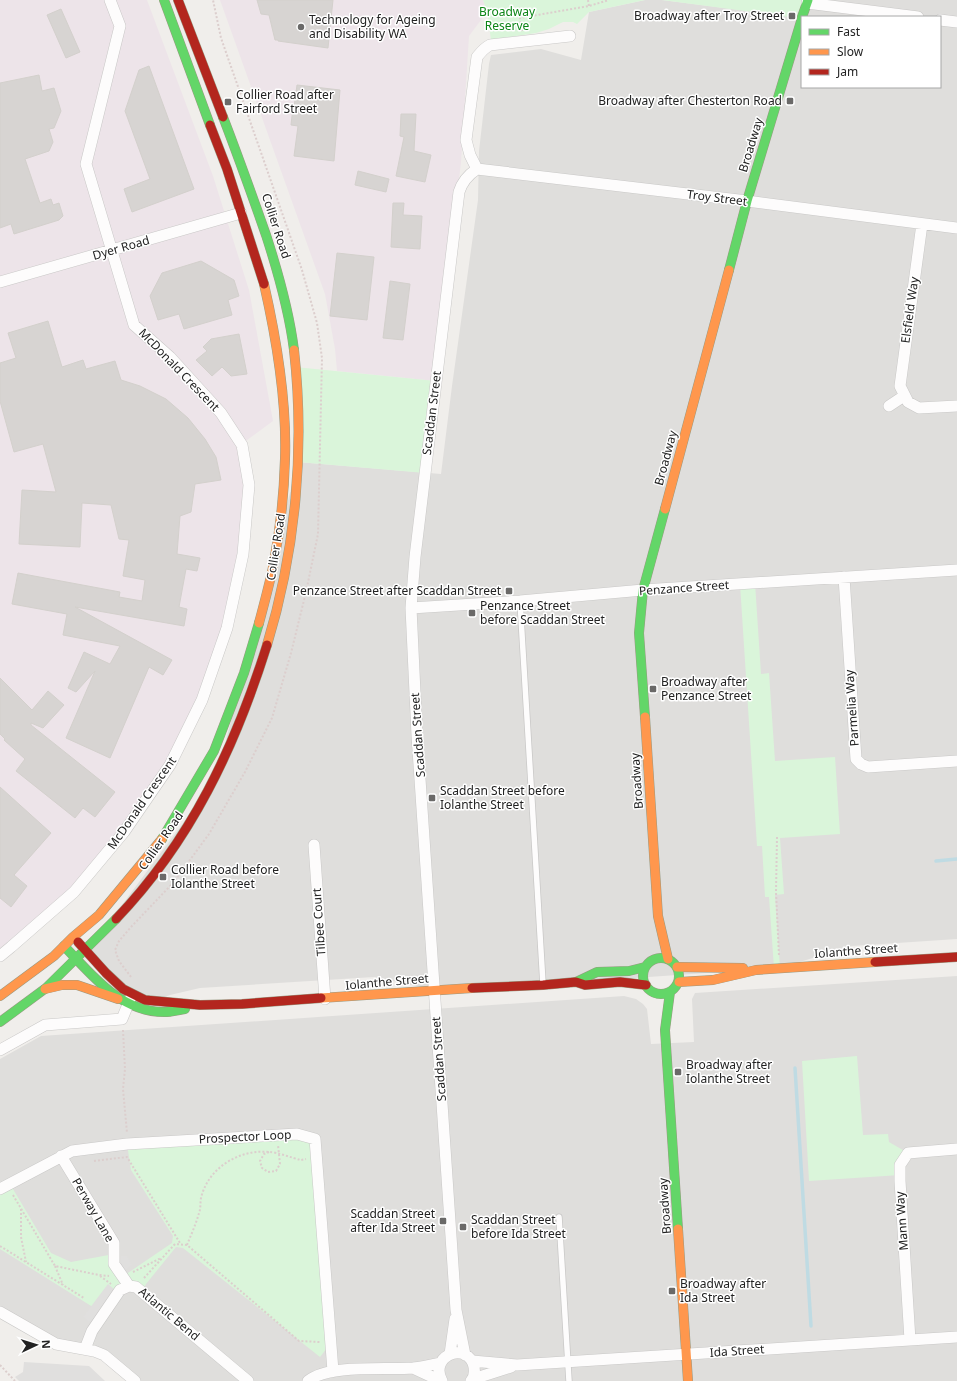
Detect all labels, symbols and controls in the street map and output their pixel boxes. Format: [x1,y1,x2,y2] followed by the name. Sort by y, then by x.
[479,3,536,34] park label: Broadway Reserve
[634,7,785,24] place label: Broadway after Troy Street
[309,11,436,42] place label: Technology for Ageing and Disability WA
[787,11,797,21] marker: Broadway after Troy Street
[801,16,941,88] legend
[296,22,306,32] marker: Technology for Ageing and Disability WA
[837,23,861,40] text: Fast
[837,43,864,60] text: Slow
[836,63,858,80] text: Jam
[236,86,334,117] place label: Collier Road after Fairford Street
[598,92,782,109] place label: Broadway after Chesterton Road
[785,96,795,106] marker: Broadway after Chesterton Road
[223,97,233,107] marker: Collier Road after Fairford Street
[734,115,767,174] street label: Broadway
[686,185,749,210] street label: Troy Street
[258,191,295,261] street label: Collier Road
[90,231,151,264] street label: Dyer Road
[896,275,923,344] street label: Elsfield Way
[135,324,224,415] street label: McDonald Crescent
[418,369,445,456] street label: Scaddan Street
[650,428,681,487] street label: Broadway
[262,512,289,582] street label: Collier Road
[638,576,730,599] street label: Penzance Street
[293,582,502,599] place label: Penzance Street after Scaddan Street
[504,586,514,596] marker: Penzance Street after Scaddan Street
[480,597,605,628] place label: Penzance Street before Scaddan Street
[467,608,477,618] marker: Penzance Street before Scaddan Street
[840,668,863,747] street label: Parmelia Way
[661,673,752,704] place label: Broadway after Penzance Street
[648,684,658,694] marker: Broadway after Penzance Street
[406,692,429,778] street label: Scaddan Street
[103,752,180,852] street label: McDonald Crescent
[626,752,647,810] street label: Broadway
[440,782,565,813] place label: Scaddan Street before Iolanthe Street
[427,793,437,803] marker: Scaddan Street before Iolanthe Street
[134,808,187,873] street label: Collier Road
[171,861,279,892] place label: Collier Road before Iolanthe Street
[158,872,168,882] marker: Collier Road before Iolanthe Street
[308,887,329,957] street label: Tilbee Court
[814,939,899,962] street label: Iolanthe Street
[345,969,430,994] street label: Iolanthe Street
[427,1016,450,1102] street label: Scaddan Street
[686,1056,772,1087] place label: Broadway after Iolanthe Street
[673,1067,683,1077] marker: Broadway after Iolanthe Street
[198,1126,292,1147] street label: Prospector Loop
[68,1174,119,1245] street label: Perway Lane
[654,1177,675,1235] street label: Broadway
[891,1190,912,1251] street label: Mann Way
[350,1205,436,1236] place label: Scaddan Street after Ida Street
[471,1211,567,1242] place label: Scaddan Street before Ida Street
[438,1216,448,1226] marker: Scaddan Street after Ida Street
[458,1222,468,1232] marker: Scaddan Street before Ida Street
[680,1275,766,1306] place label: Broadway after Ida Street
[135,1283,203,1344] street label: Atlantic Bend
[667,1286,677,1296] marker: Broadway after Ida Street
[16,1325,56,1365] north arrow
[39,1339,54,1349] text: N
[709,1340,766,1361] street label: Ida Street

